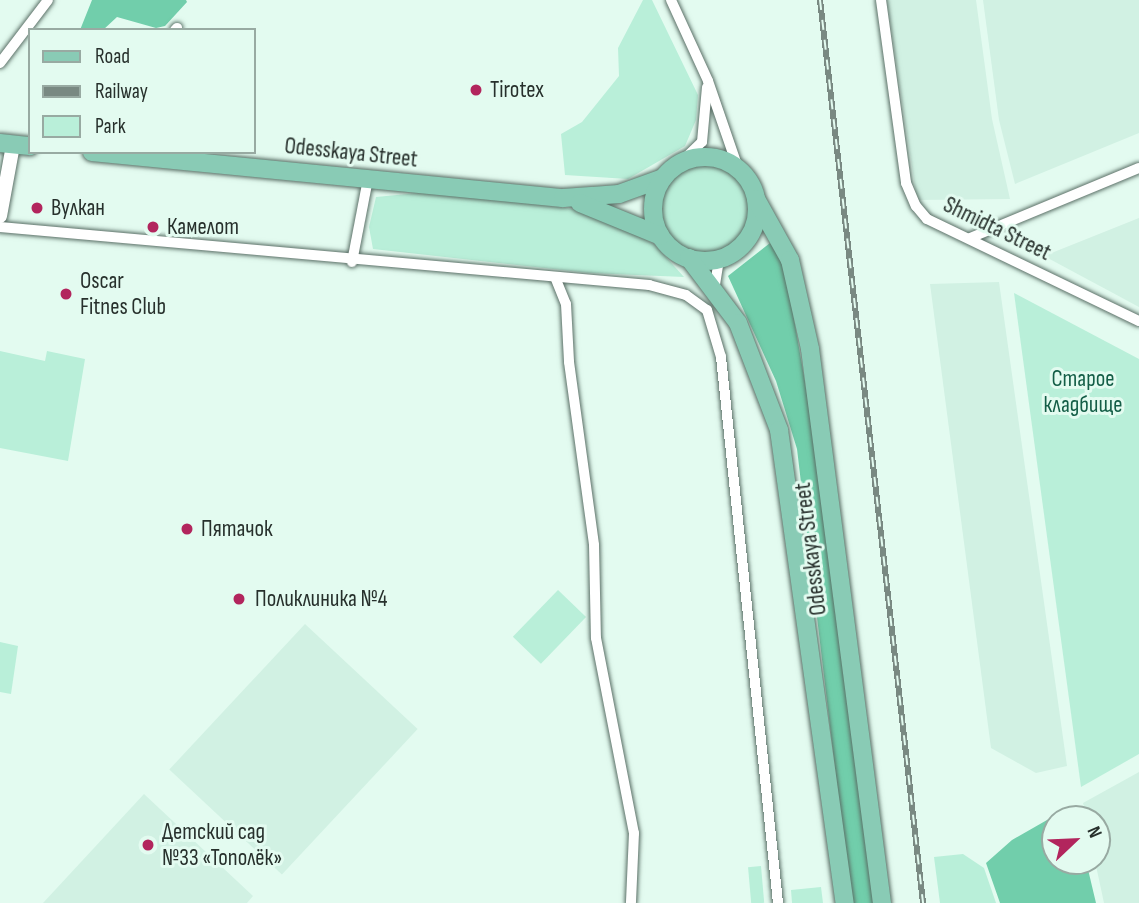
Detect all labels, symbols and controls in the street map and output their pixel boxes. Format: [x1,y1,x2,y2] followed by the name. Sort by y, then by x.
[28,28,256,154] legend
[95,44,130,69] text: Road
[490,76,544,104] place label: Tirotex
[95,79,148,104] text: Railway
[468,82,484,98] marker: Tirotex
[95,114,126,139] text: Park
[283,132,419,174] street label: Odesskaya Street
[939,191,1055,267] street label: Shmidta Street
[51,194,105,222] place label: Вулкан
[29,200,45,216] marker: Вулкан
[167,213,239,241] place label: Камелот
[145,219,161,235] marker: Камелот
[80,267,166,321] place label: Oscar Fitnes Club
[58,286,74,302] marker: Oscar Fitnes Club
[1044,365,1122,419] park label: Старое кладбище
[789,481,833,617] street label: Odesskaya Street
[201,515,273,543] place label: Пятачок
[179,521,195,537] marker: Пятачок
[255,585,387,613] place label: Поликлиника №4
[229,589,249,609] marker: Поликлиника №4
[1041,805,1111,875] north arrow
[162,818,282,872] place label: Детский сад №33 «Тополёк»
[1081,823,1107,842] text: N
[140,837,156,853] marker: Детский сад №33 «Тополёк»

